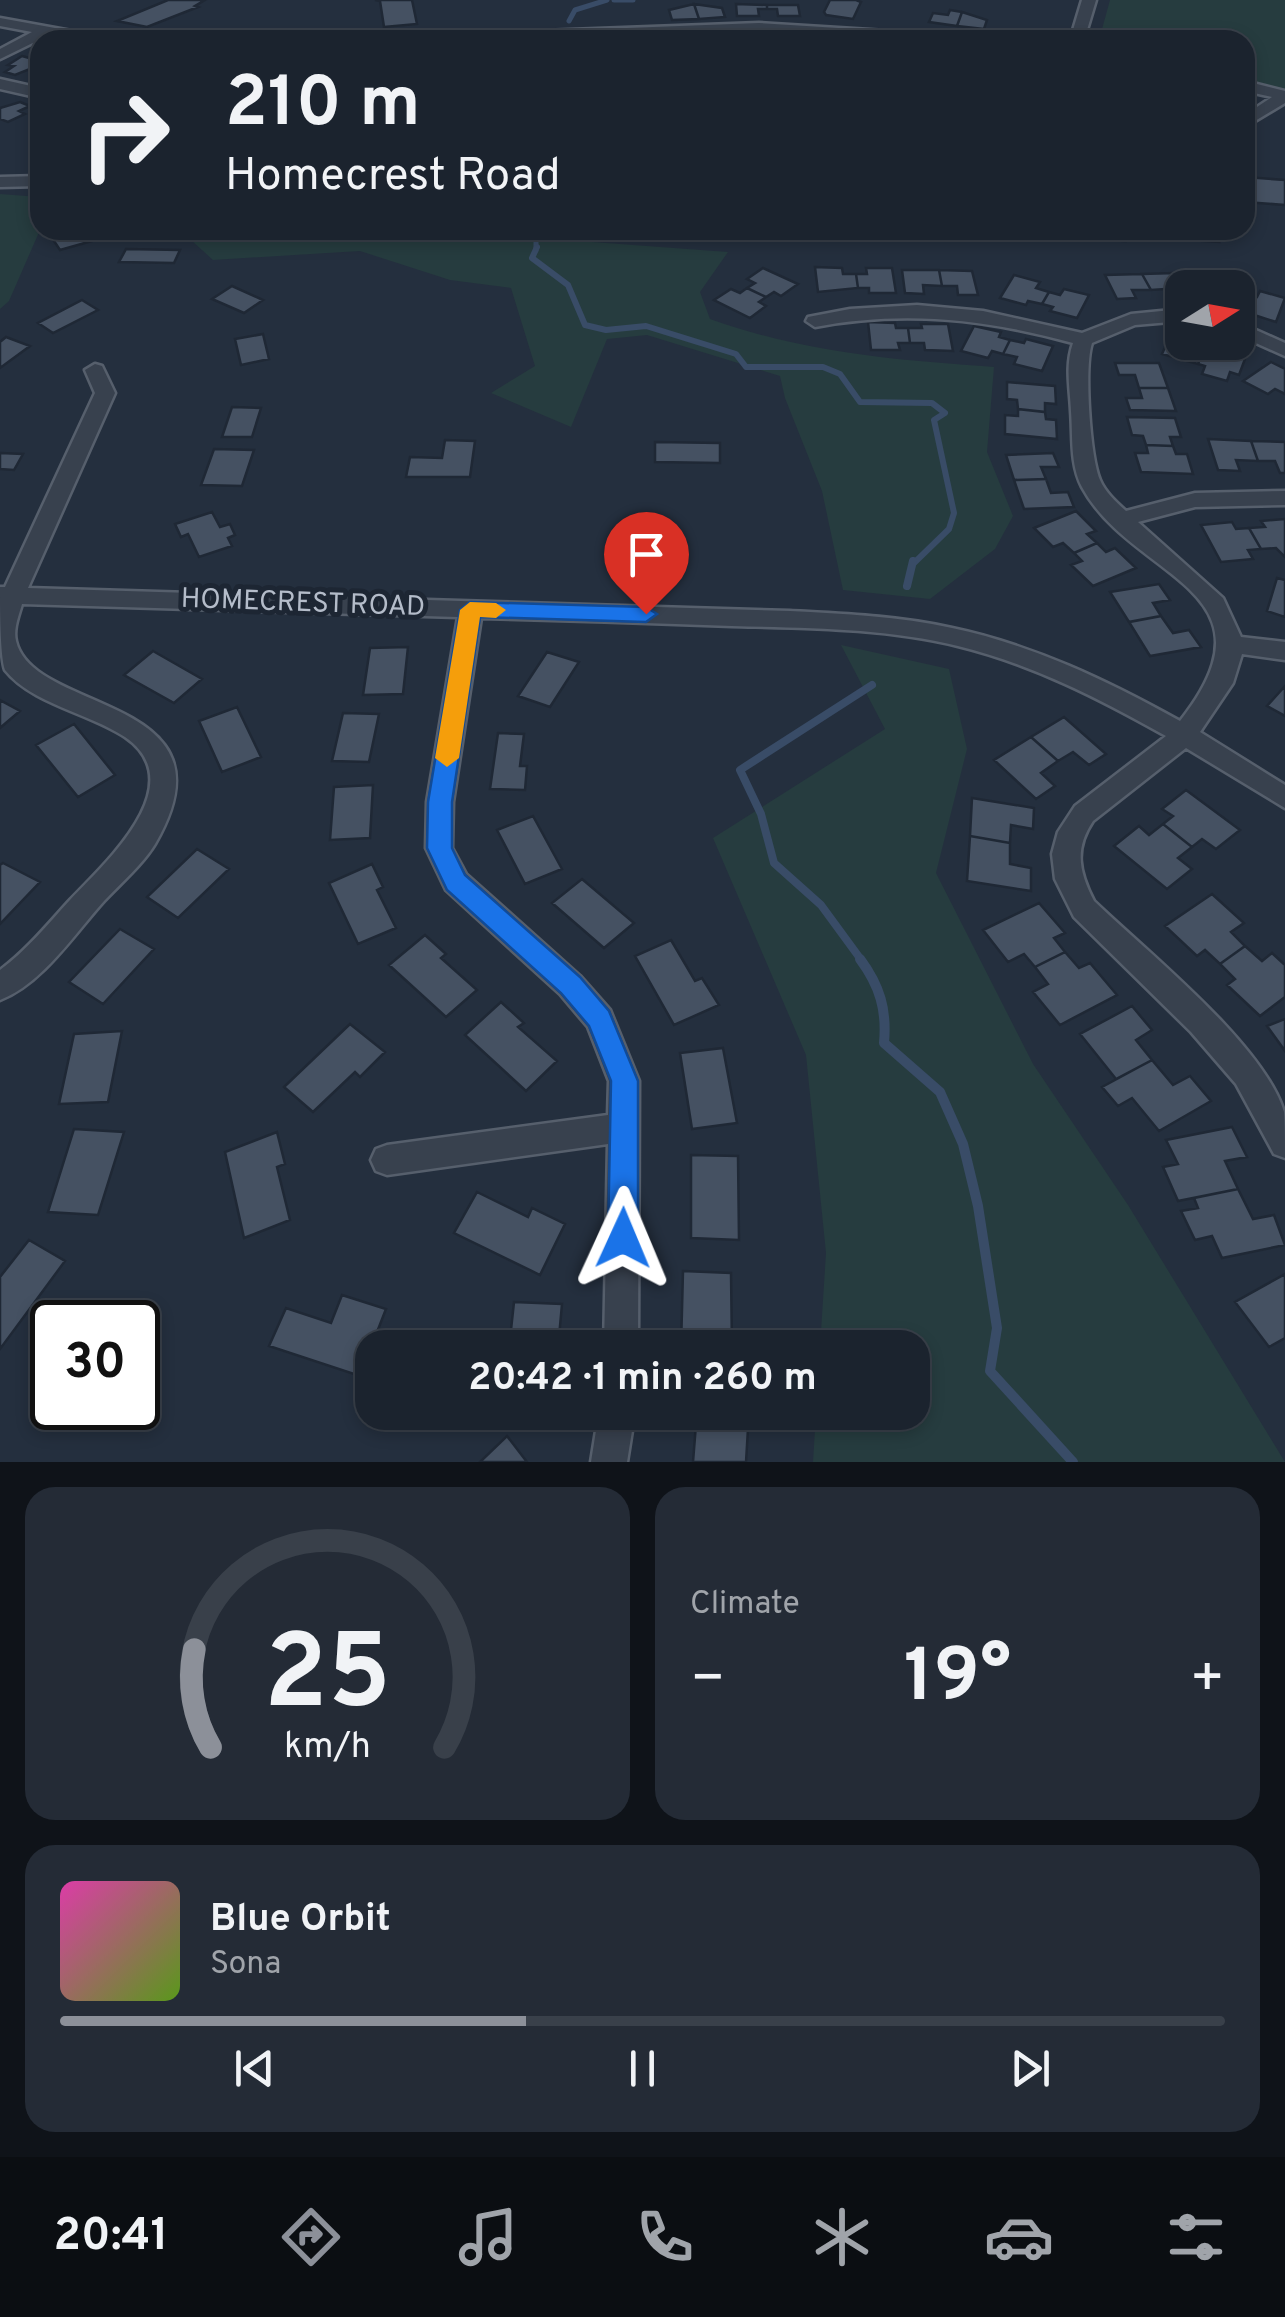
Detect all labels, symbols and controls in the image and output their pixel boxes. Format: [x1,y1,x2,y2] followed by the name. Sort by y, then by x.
[225,62,421,151] text: 210 m
[60,70,190,200] icon: right
[225,149,560,206] text: Homecrest Road
[1165,270,1255,360] north arrow
[1165,270,1255,360] map controls
[604,512,689,615] pin
[619,527,674,582] icon: arrive
[180,582,426,626] street label: HOMECREST ROAD
[571,1186,675,1290] position arrow
[30,1300,160,1430] speed limit sign: 30
[468,1355,817,1404] text: 20:42 · 1 min · 260 m
[690,1585,800,1625] text: Climate
[264,1613,391,1745] text: 25
[904,1633,1011,1728] text: 19°
[690,1646,725,1716] text: −
[1190,1646,1225,1716] text: +
[284,1725,371,1771] text: km/h
[210,1896,391,1945] text: Blue Orbit
[210,1945,281,1985] text: Sona
[227,2041,282,2096] icon: previous
[615,2041,670,2096] icon: pause
[1003,2041,1058,2096] icon: next
[276,2202,346,2272] icon: directions
[453,2202,523,2272] icon: music
[630,2202,700,2272] icon: phone
[807,2202,877,2272] icon: climate
[984,2202,1054,2272] icon: car
[1161,2202,1231,2272] icon: filters
[54,2209,169,2266] text: 20:41

